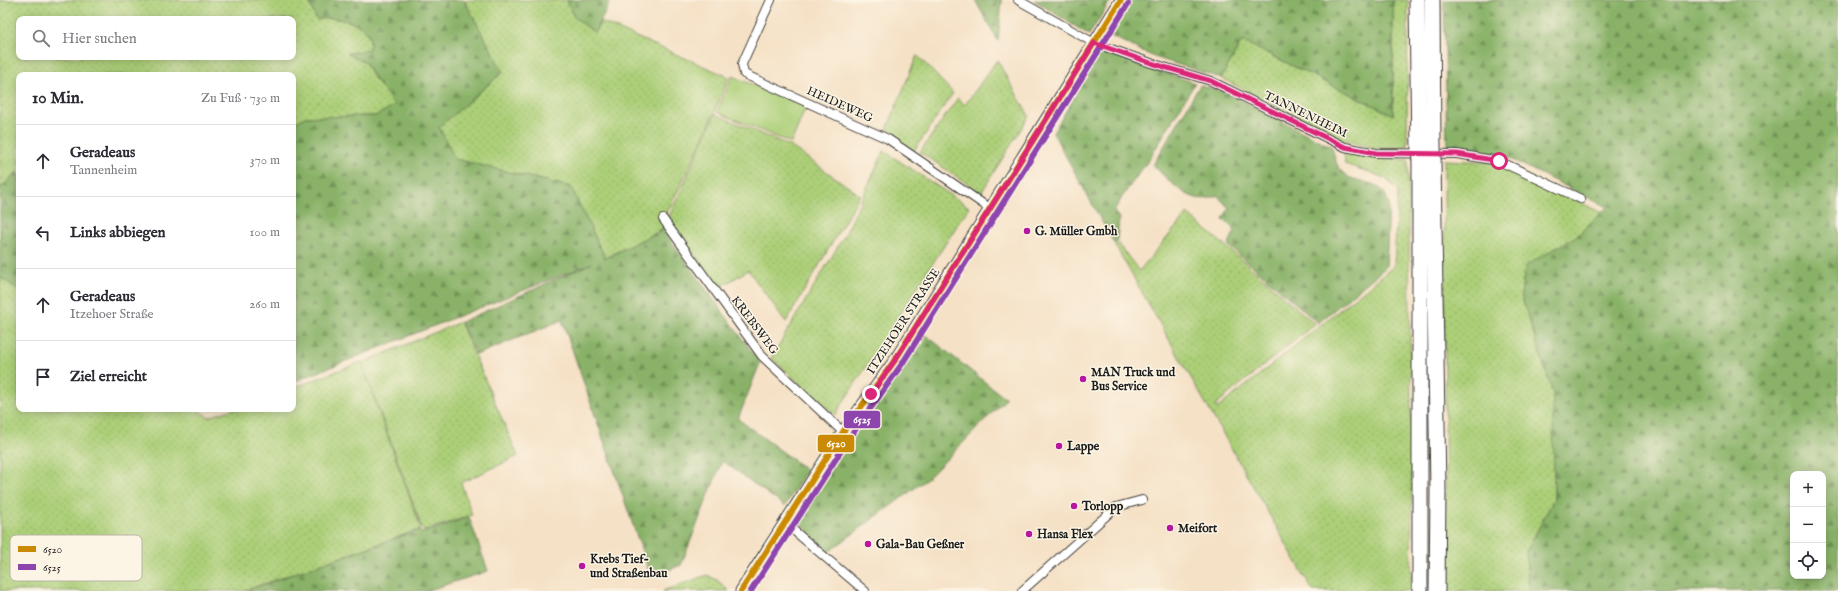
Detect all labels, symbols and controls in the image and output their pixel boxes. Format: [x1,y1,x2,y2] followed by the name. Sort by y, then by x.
[16,16,296,60] search box
[30,27,52,49] icon: search
[62,29,137,48] text: Hier suchen
[804,83,876,126] street label: HEIDEWEG
[32,88,84,109] text: 10 Min.
[1262,88,1350,141] street label: TANNENHEIM
[201,90,280,107] text: Zu Fuß · 730 m
[70,143,135,162] text: Geradeaus
[32,150,54,172] icon: ahead
[250,152,280,169] text: 370 m
[1490,152,1508,170] route start
[70,162,137,179] text: Tannenheim
[32,222,54,244] icon: left
[70,223,166,242] text: Links abbiegen
[250,224,280,241] text: 100 m
[1035,224,1118,239] place label: G. Müller Gmbh
[1022,226,1032,236] marker: G. Müller Gmbh
[864,265,943,377] street label: ITZEHOER STRASSE
[70,287,135,306] text: Geradeaus
[728,293,782,358] street label: KREBSWEG
[32,294,54,316] icon: ahead
[249,296,280,313] text: 260 m
[70,306,154,323] text: Itzehoer Straße
[1091,365,1176,394] place label: MAN Truck und Bus Service
[32,366,54,388] icon: arrive
[70,367,147,386] text: Ziel erreicht
[1078,374,1088,384] marker: MAN Truck und Bus Service
[862,385,880,403] route end
[843,410,881,429] line badge: 6525
[853,413,871,427] text: 6525
[817,434,855,453] line badge: 6520
[826,437,846,451] text: 6520
[1066,439,1100,455] place label: Lappe
[1054,441,1064,451] marker: Lappe
[1790,471,1826,579] map controls
[1790,471,1826,507] button: +
[1081,499,1124,515] place label: Torlopp
[1069,501,1079,511] marker: Torlopp
[1790,507,1826,543] button: −
[1178,521,1218,536] place label: Meifort
[1165,523,1175,533] marker: Meifort
[1037,527,1093,542] place label: Hansa Flex
[1024,529,1034,539] marker: Hansa Flex
[10,535,142,581] legend
[876,537,965,552] place label: Gala-Bau Geßner
[863,539,873,549] marker: Gala-Bau Geßner
[43,543,62,557] text: 6520
[1790,543,1826,579] button: locate
[590,552,668,581] place label: Krebs Tief- und Straßenbau
[43,561,61,575] text: 6525
[577,561,587,571] marker: Krebs Tief- und Straßenbau

